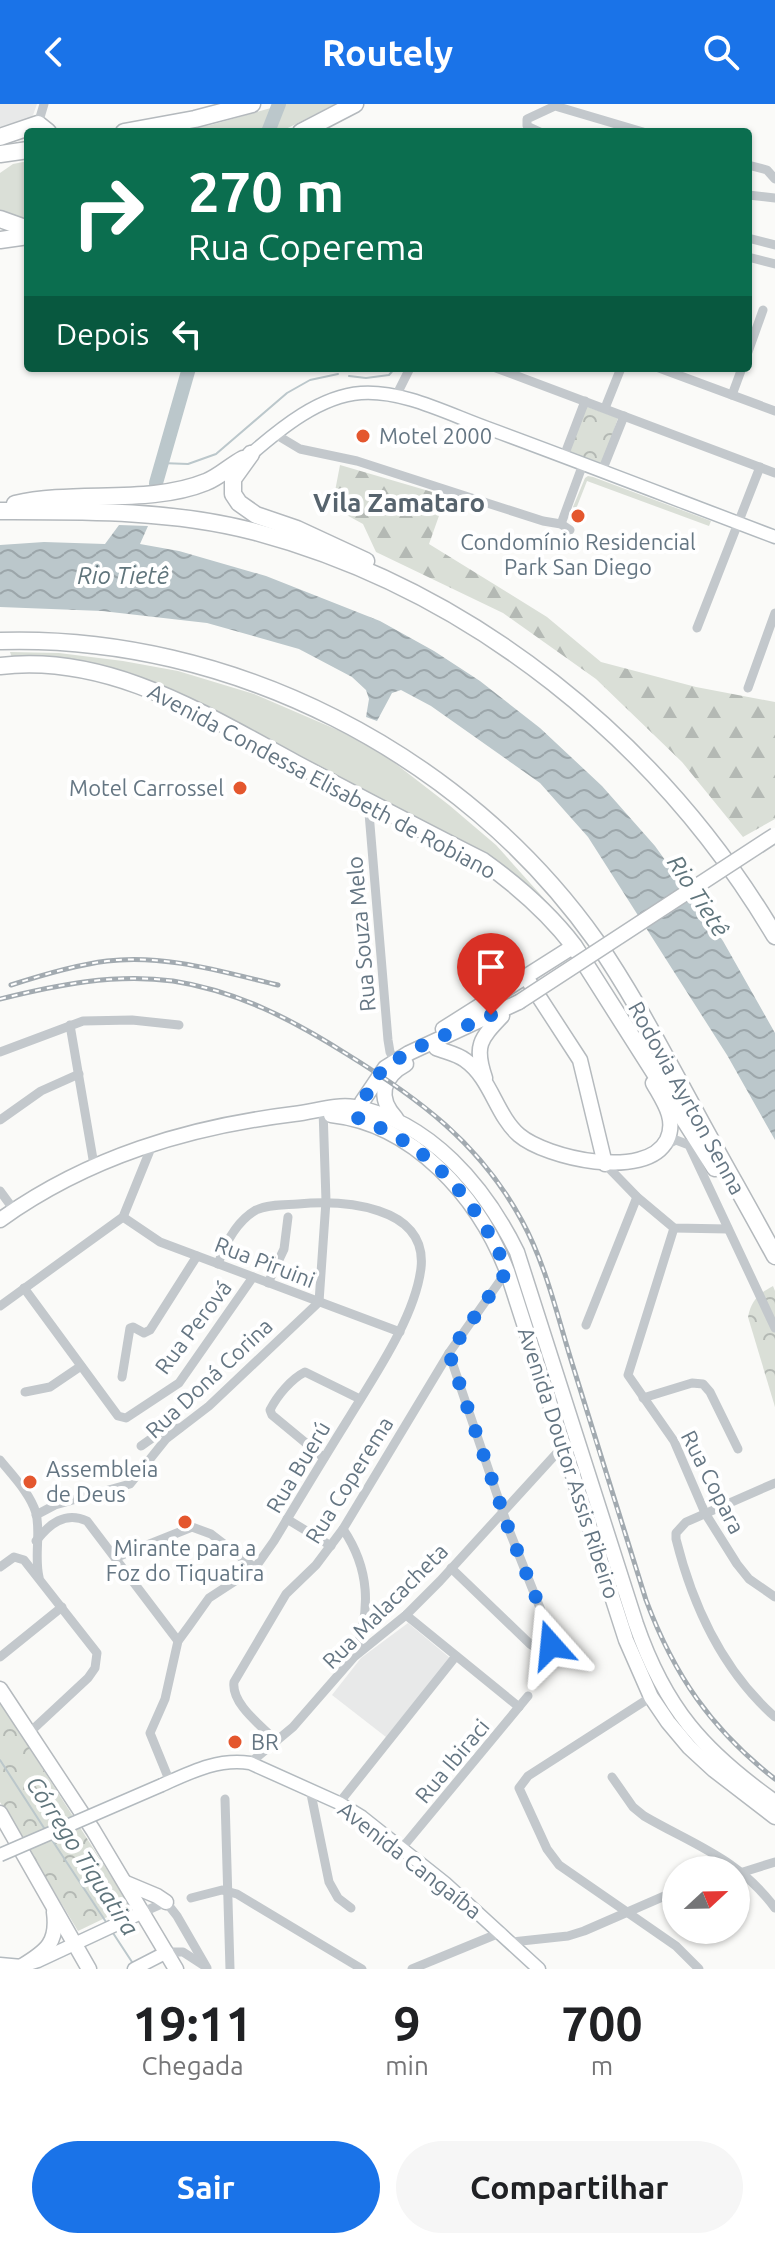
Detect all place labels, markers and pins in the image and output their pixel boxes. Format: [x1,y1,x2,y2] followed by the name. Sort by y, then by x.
[379,423,492,448] place label: Motel 2000
[354,427,372,445] marker: Motel 2000
[569,507,587,525] marker: Condomínio Residencial Park San Diego
[460,529,696,579] place label: Condomínio Residencial Park San Diego
[69,775,224,800] place label: Motel Carrossel
[231,779,249,797] marker: Motel Carrossel
[457,933,525,1015] pin
[46,1456,158,1506] place label: Assembleia de Deus
[21,1473,39,1491] marker: Assembleia de Deus
[176,1513,194,1531] marker: Mirante para a Foz do Tiquatira
[106,1535,264,1585] place label: Mirante para a Foz do Tiquatira
[251,1729,279,1754] place label: BR
[226,1733,244,1751] marker: BR

